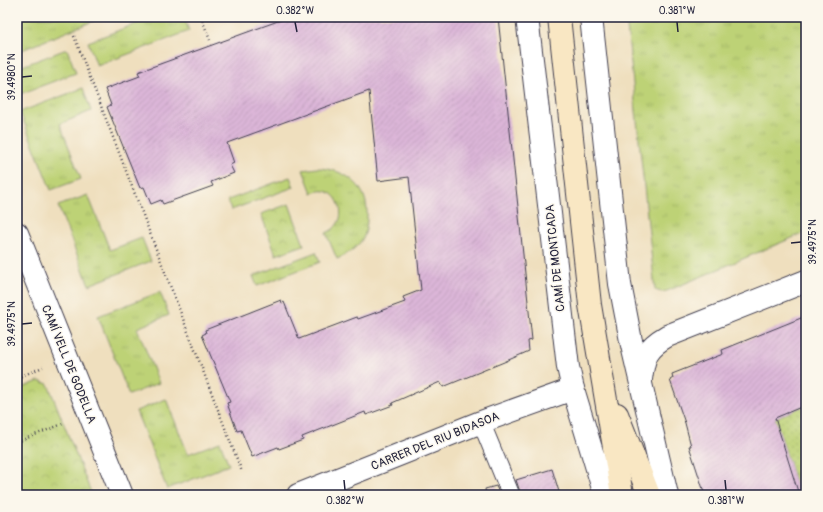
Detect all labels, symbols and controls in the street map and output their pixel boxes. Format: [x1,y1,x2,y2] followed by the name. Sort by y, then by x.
[276,5,315,17] text: 0.382°W
[659,5,696,17] text: 0.381°W
[6,53,18,100] text: 39.4980°N
[541,203,569,312] street label: CAMÍ DE MONTCADA
[807,219,819,265] text: 39.4975°N
[6,301,18,347] text: 39.4975°N
[38,302,100,426] street label: CAMÍ VELL DE GODELLA
[369,409,502,474] street label: CARRER DEL RIU BIDASOA
[326,495,365,507] text: 0.382°W
[708,495,745,507] text: 0.381°W

